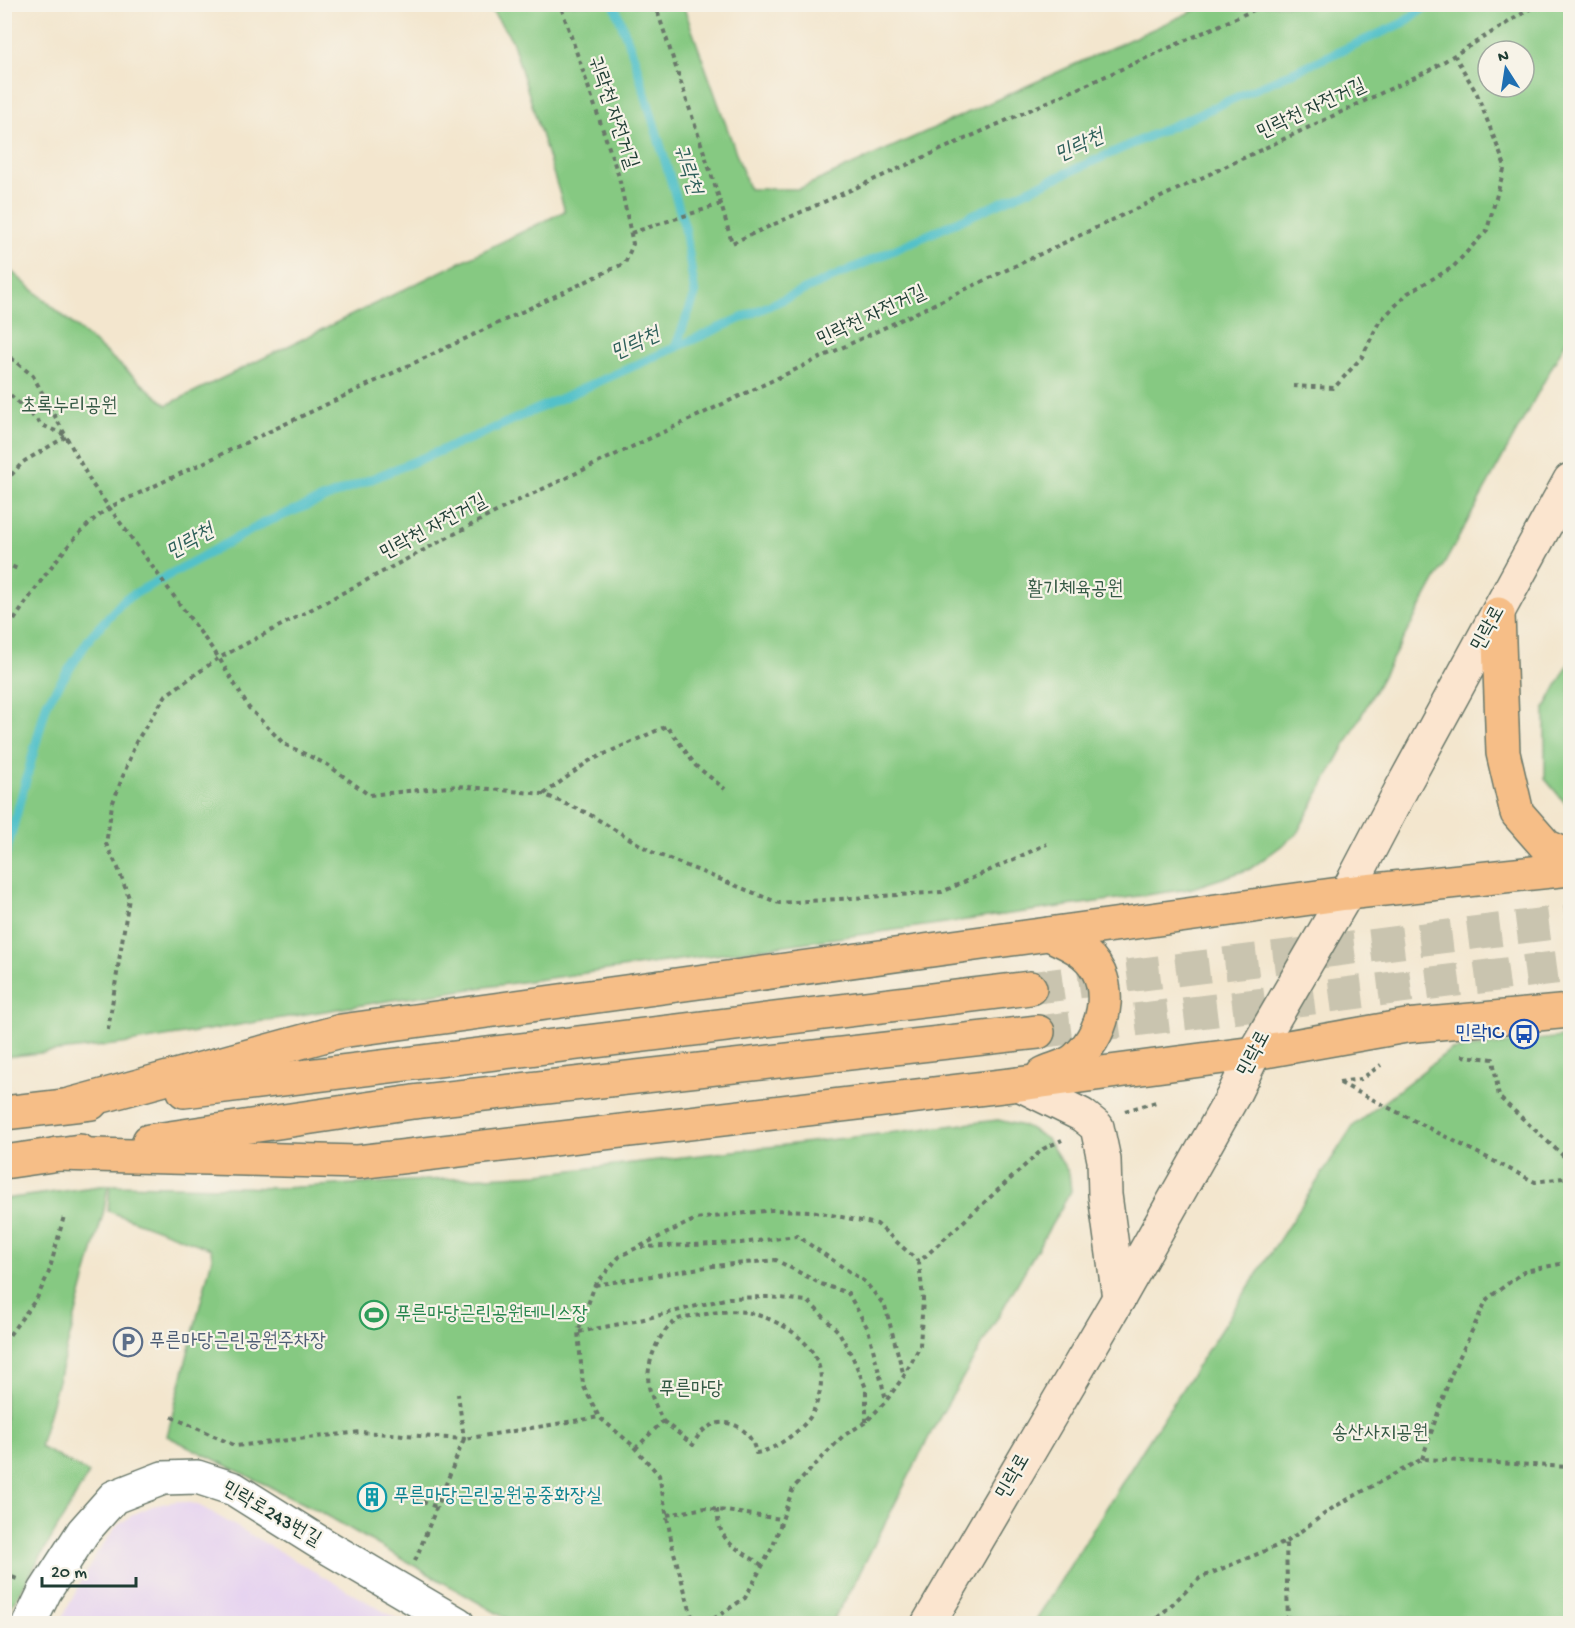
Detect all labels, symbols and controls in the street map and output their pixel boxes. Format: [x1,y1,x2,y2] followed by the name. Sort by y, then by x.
[1476,39,1536,99] north arrow
[1497,47,1511,68] text: N
[582,54,642,172] street label: 귀락천 자전거길
[1254,75,1370,145] street label: 민락천 자전거길
[1052,124,1110,169] water label: 민락천
[666,142,706,200] water label: 귀락천
[814,282,930,352] street label: 민락천 자전거길
[608,322,666,367] water label: 민락천
[21,395,117,419] park label: 초록누리공원
[377,490,491,566] street label: 민락천 자전거길
[163,519,221,566] water label: 민락천
[1027,578,1123,602] park label: 활기체육공원
[1467,602,1511,656] street label: 민락로
[1508,1018,1540,1050] bus stop icon: 민락IC
[1455,1023,1504,1046] place label: 민락IC
[1234,1027,1276,1081] street label: 민락로
[358,1299,390,1331] sports icon: 푸른마당근린공원테니스장
[395,1303,588,1327] place label: 푸른마당근린공원테니스장
[112,1326,144,1358] parking icon: 푸른마당근린공원주차장
[149,1330,326,1354] place label: 푸른마당근린공원주차장
[659,1378,723,1402] park label: 푸른마당
[1332,1422,1428,1446] park label: 송산사지공원
[992,1450,1036,1504] street label: 민락로
[218,1478,324,1552] street label: 민락로243번길
[356,1481,388,1513] building icon: 푸른마당근린공원공중화장실
[393,1485,602,1509] place label: 푸른마당근린공원공중화장실
[42,1550,136,1588] scale bar
[51,1563,87,1584] text: 20 m

